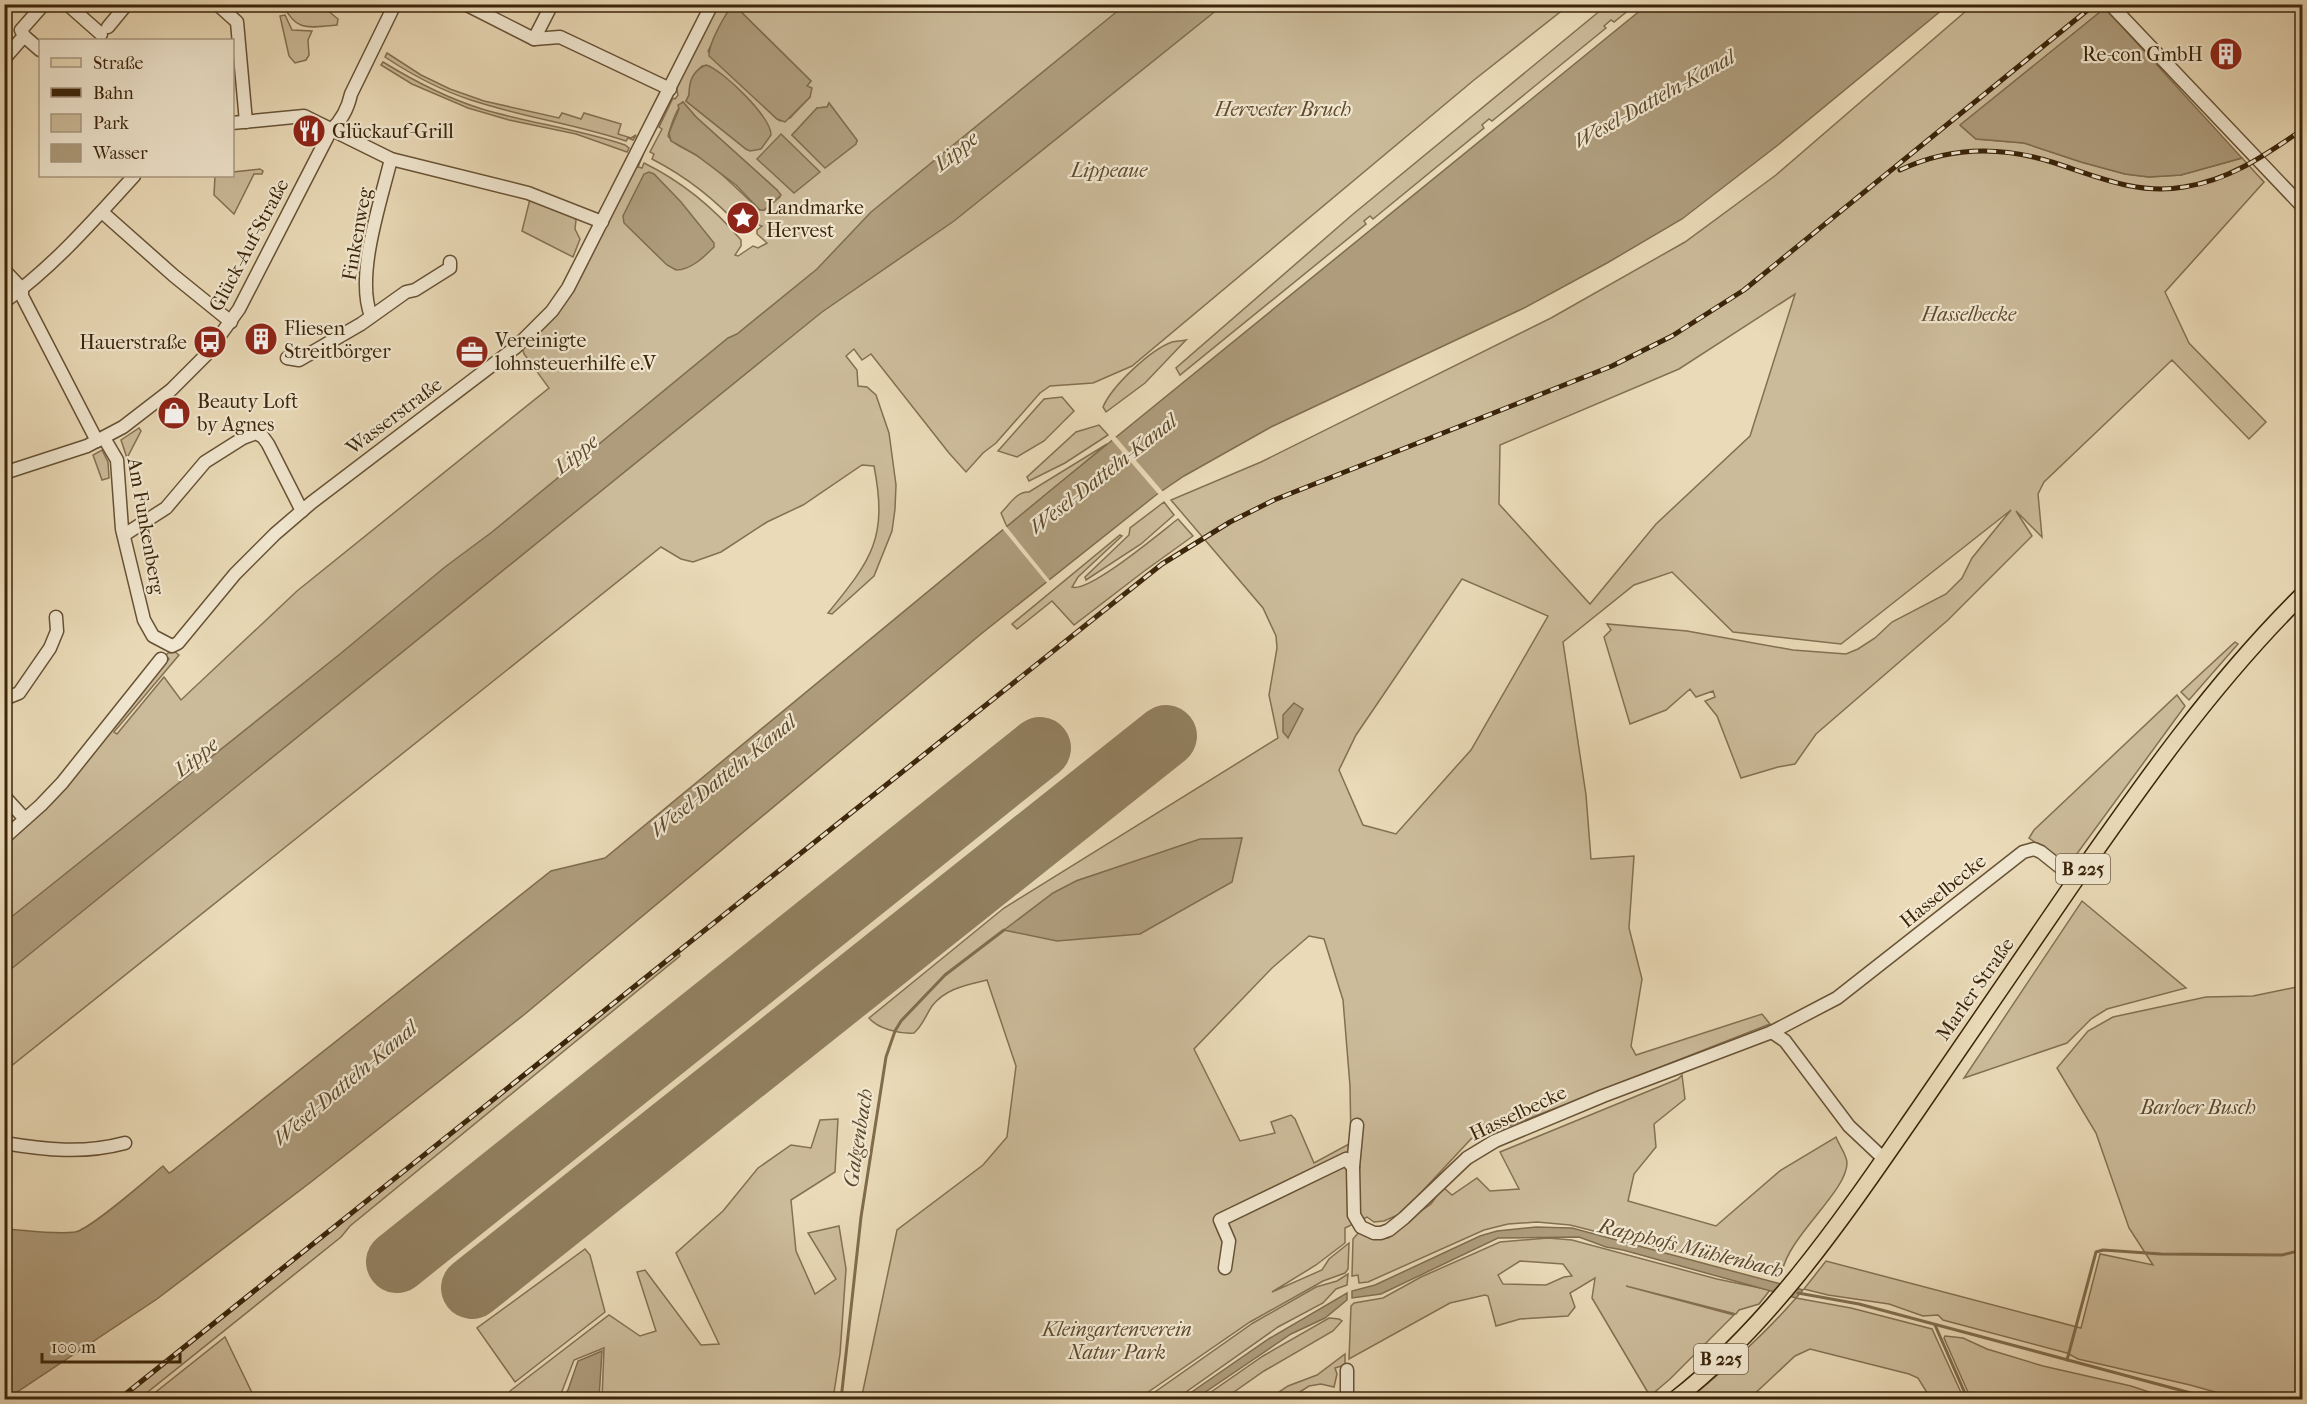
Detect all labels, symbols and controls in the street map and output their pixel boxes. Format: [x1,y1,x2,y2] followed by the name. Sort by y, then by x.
[2208,36,2244,72] building icon: Re-con GmbH
[39,39,234,177] legend
[1569,43,1741,153] water label: Wesel-Datteln-Kanal
[2082,43,2203,66] place label: Re-con GmbH
[93,53,144,74] text: Straße
[93,83,134,104] text: Bahn
[1214,98,1351,121] park label: Hervester Bruch
[93,113,130,134] text: Park
[291,113,327,149] restaurant icon: Glückauf-Grill
[332,120,454,143] place label: Glückauf-Grill
[928,126,983,177] water label: Lippe
[92,143,148,164] text: Wasser
[1069,159,1148,182] park label: Lippeaue
[204,175,294,315] street label: Glück-Auf-Straße
[337,185,377,282] street label: Finkenweg
[766,196,864,242] place label: Landmarke Hervest
[725,200,761,236] place icon: Landmarke Hervest
[1921,303,2017,326] park label: Hasselbecke
[284,317,391,363] place label: Fliesen Streitbörger
[243,321,279,357] building icon: Fliesen Streitbörger
[192,324,228,360] bus stop icon: Hauerstraße
[494,329,657,375] place label: Vereinigte lohnsteuerhilfe e.V
[79,331,187,354] place label: Hauerstraße
[454,334,490,370] office icon: Vereinigte lohnsteuerhilfe e.V
[341,373,446,460] street label: Wasserstraße
[196,390,298,436] place label: Beauty Loft by Agnes
[156,395,192,431] shop icon: Beauty Loft by Agnes
[1025,407,1184,539] water label: Wesel-Datteln-Kanal
[548,429,603,480] water label: Lippe
[122,455,169,596] street label: Am Funkenberg
[645,708,803,842] water label: Wesel-Datteln-Kanal
[168,732,223,783] water label: Lippe
[1895,849,1991,933] street label: Hasselbecke
[2056,854,2110,884] road number: B 225
[1931,933,2019,1045] street label: Marler Straße
[268,1014,424,1150] water label: Wesel-Datteln-Kanal
[1466,1081,1570,1145] street label: Hasselbecke
[838,1087,878,1189] water label: Galgenbach
[2139,1096,2256,1119] park label: Barloer Busch
[1594,1213,1786,1283] water label: Rapphofs Mühlenbach
[1040,1318,1192,1364] park label: Kleingartenverein Natur Park
[42,1326,180,1364] scale bar
[51,1337,96,1358] text: 100 m
[1694,1344,1748,1374] road number: B 225

